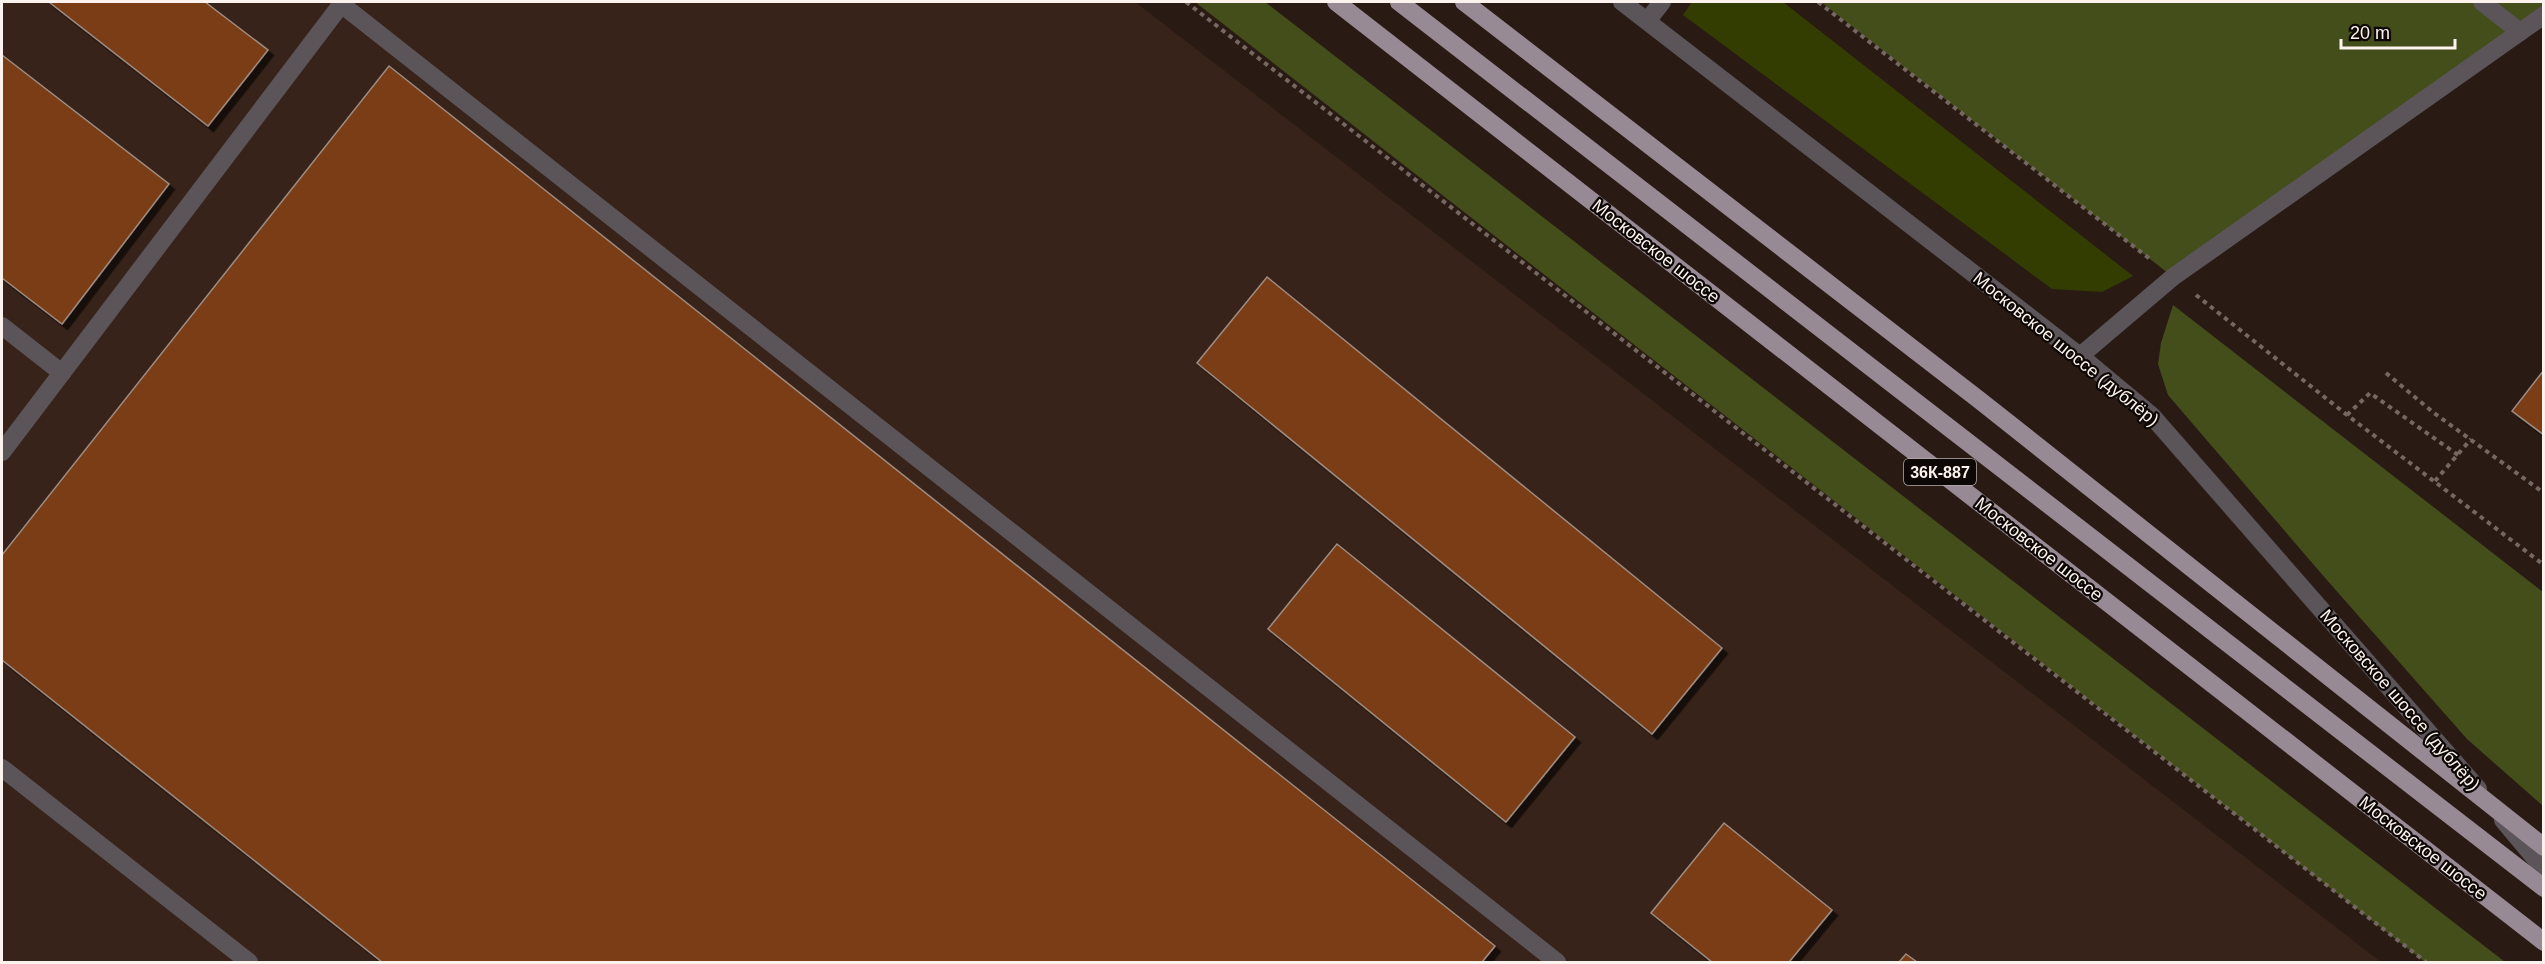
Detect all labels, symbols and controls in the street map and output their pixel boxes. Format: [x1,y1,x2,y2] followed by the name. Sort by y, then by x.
[2341,12,2455,50] scale bar
[2350,23,2390,43] text: 20 m
[1588,195,1724,307] street label: Московское шоссе
[1969,268,2163,430] street label: Московское шоссе (дублёр)
[1904,459,1976,485] road number: 36К-887
[1971,493,2107,605] street label: Московское шоссе
[2316,606,2484,794] street label: Московское шоссе (дублёр)
[2355,792,2491,904] street label: Московское шоссе

